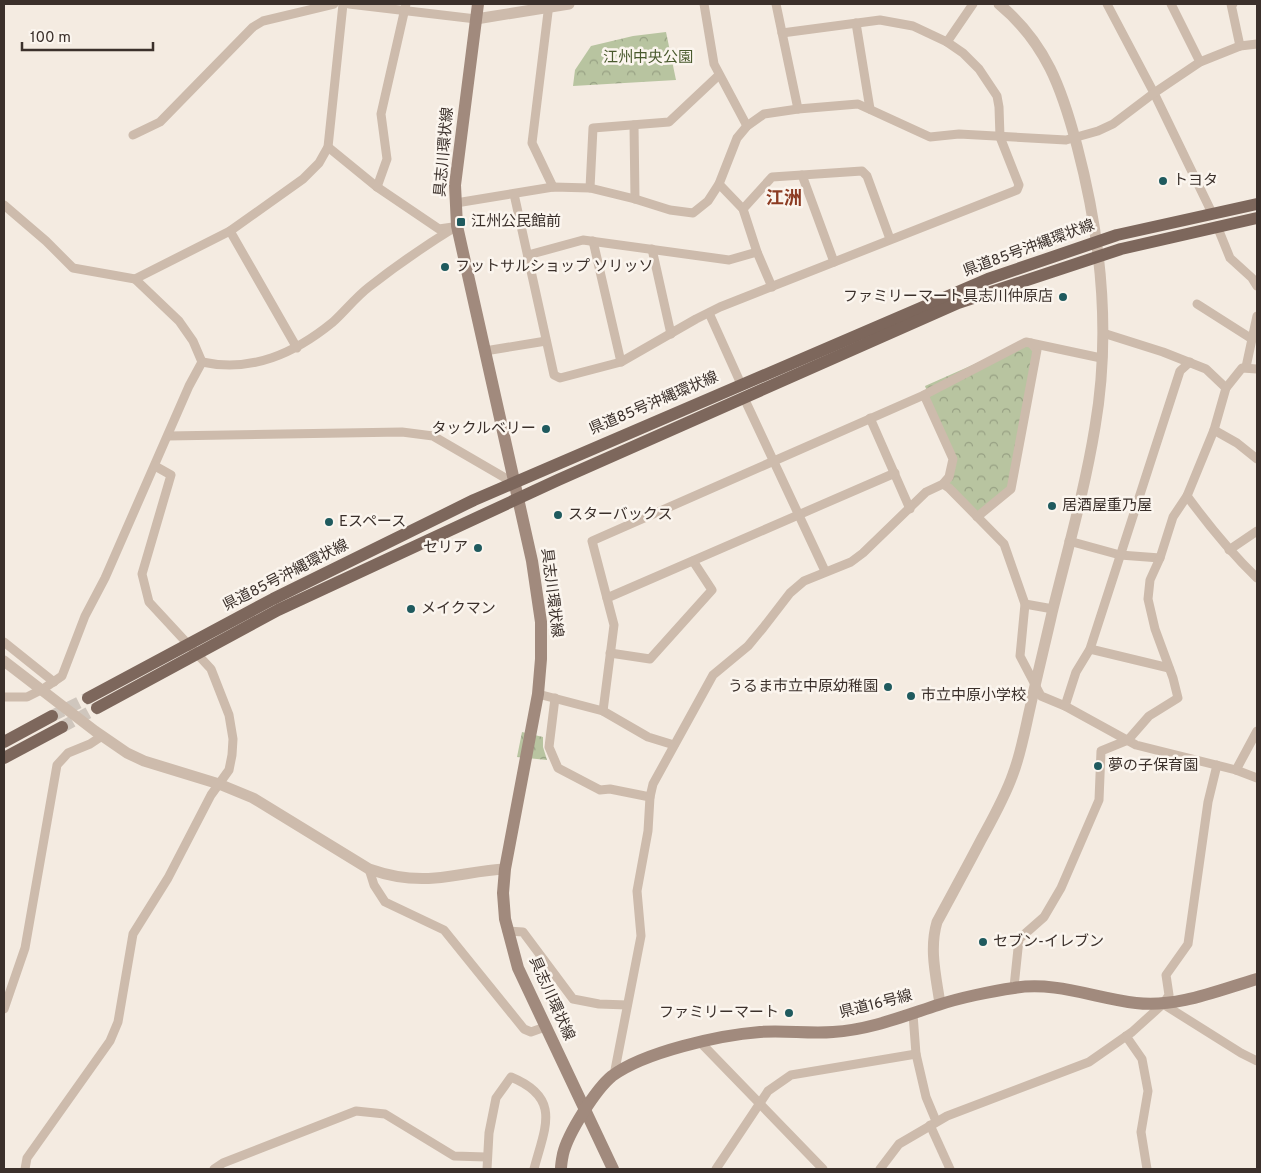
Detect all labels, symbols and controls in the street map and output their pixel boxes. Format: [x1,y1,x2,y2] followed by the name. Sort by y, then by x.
[22,20,154,52] scale bar
[30,29,71,48] text: 100 m
[603,48,693,68] park label: 江州中央公園
[431,106,458,198] street label: 具志川環状線
[1173,172,1218,191] place label: トヨタ
[1157,175,1169,187] marker: トヨタ
[766,188,802,211] district label: 江洲
[471,212,561,232] place label: 江州公民館前
[960,215,1097,282] street label: 県道85号沖縄環状線
[455,216,467,228] marker: 江州公民館前
[455,258,654,277] place label: フットサルショップ ソリッソ
[439,261,451,273] marker: フットサルショップ ソリッソ
[843,287,1053,307] place label: ファミリーマート具志川仲原店
[1057,291,1069,303] marker: ファミリーマート具志川仲原店
[586,367,721,440] street label: 県道85号沖縄環状線
[431,420,536,439] place label: タックルベリー
[540,423,552,435] marker: タックルベリー
[1062,497,1152,516] place label: 居酒屋重乃屋
[1046,500,1058,512] marker: 居酒屋重乃屋
[568,506,672,525] place label: スターバックス
[552,509,564,521] marker: スターバックス
[339,513,406,532] place label: Eスペース
[323,516,335,528] marker: Eスペース
[220,535,352,616] street label: 県道85号沖縄環状線
[423,539,468,558] place label: セリア
[472,542,484,554] marker: セリア
[536,547,567,639] street label: 具志川環状線
[421,600,496,619] place label: メイクマン
[405,603,417,615] marker: メイクマン
[728,678,878,697] place label: うるま市立中原幼稚園
[882,681,894,693] marker: うるま市立中原幼稚園
[921,687,1026,706] place label: 市立中原小学校
[905,690,917,702] marker: 市立中原小学校
[1108,757,1198,776] place label: 夢の子保育園
[1092,760,1104,772] marker: 夢の子保育園
[993,933,1104,952] place label: セブン-イレブン
[977,936,989,948] marker: セブン-イレブン
[524,954,579,1044] street label: 具志川環状線
[838,987,914,1023] street label: 県道16号線
[659,1004,779,1023] place label: ファミリーマート
[783,1007,795,1019] marker: ファミリーマート

